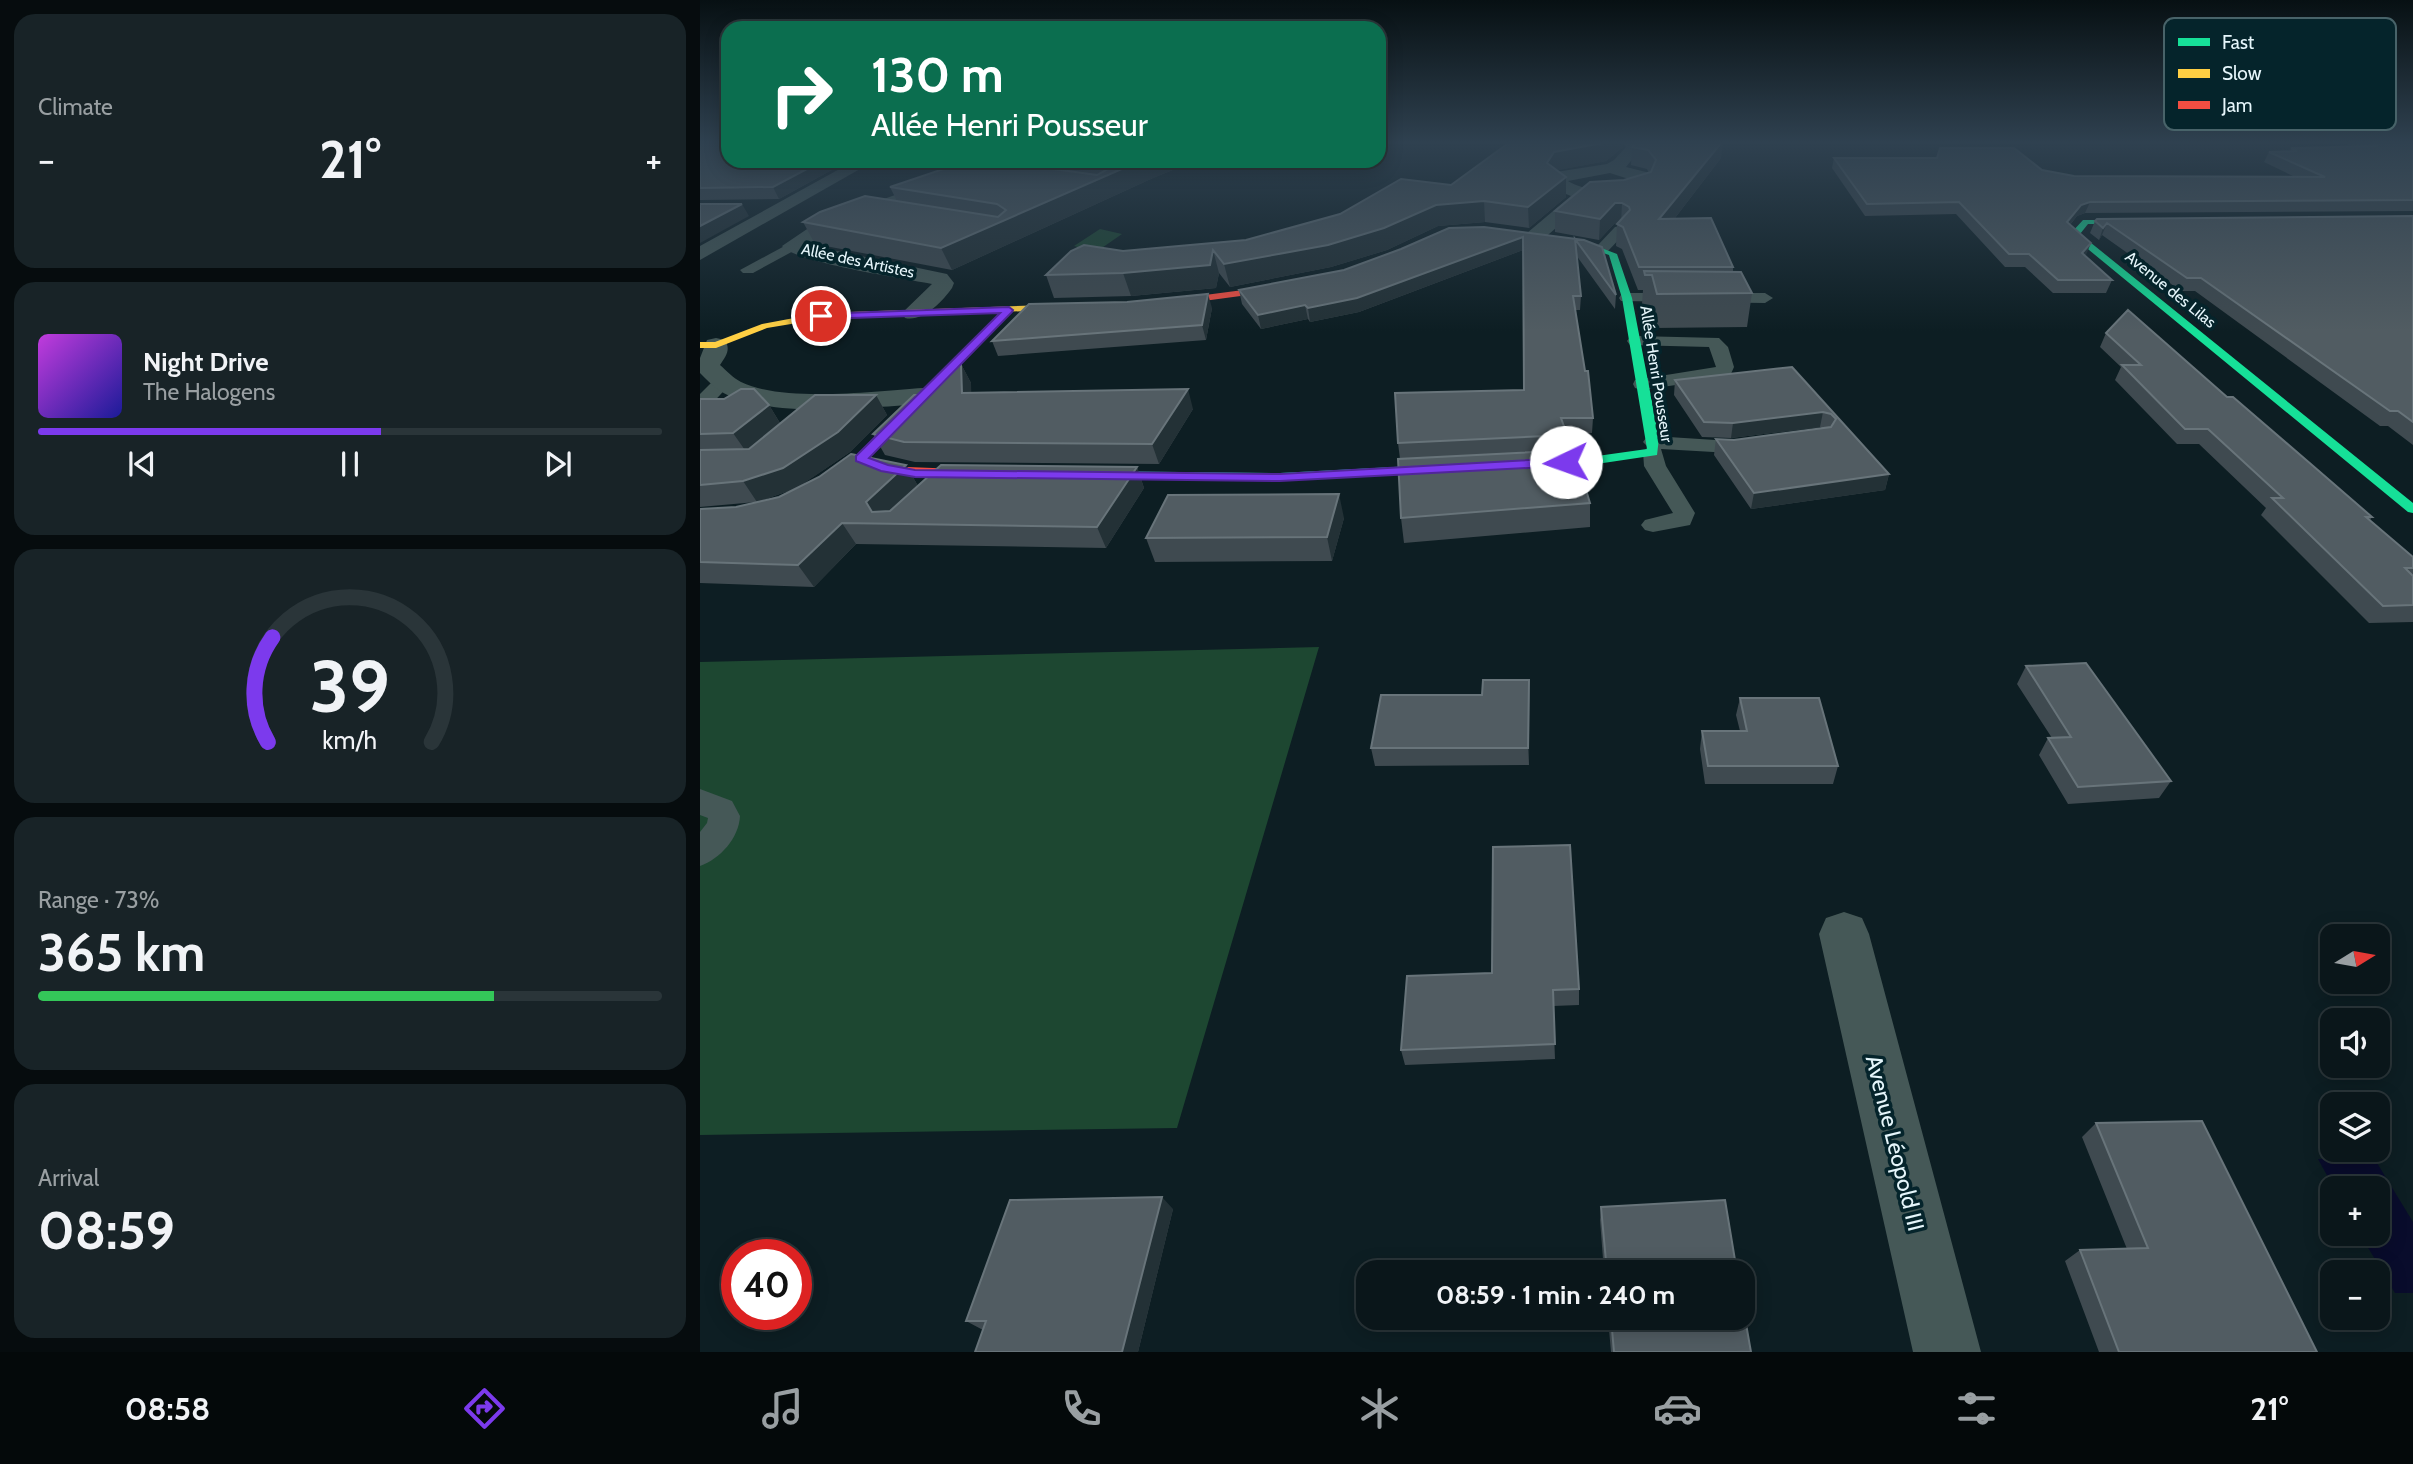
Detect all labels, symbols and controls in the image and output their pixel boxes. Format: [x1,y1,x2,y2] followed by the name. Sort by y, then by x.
[2164,18,2396,130] legend
[2222,31,2255,54] text: Fast
[871,45,1004,104] text: 130 m
[756,49,847,140] icon: right
[2222,62,2262,85] text: Slow
[38,93,113,121] text: Climate
[2221,94,2252,117] text: Jam
[871,105,1148,144] text: Allée Henri Pousseur
[319,128,381,191] text: 21°
[38,136,55,183] text: −
[645,136,662,183] text: +
[800,239,916,282] street label: Allée des Artistes
[2122,247,2220,332] street label: Avenue des Lilas
[791,286,851,346] pin
[802,297,840,335] icon: arrive
[1636,304,1677,445] street label: Allée Henri Pousseur
[143,346,269,378] text: Night Drive
[143,378,275,406] text: The Halogens
[1529,425,1603,499] position arrow
[123,445,161,483] icon: previous
[331,445,369,483] icon: pause
[539,445,577,483] icon: next
[310,642,390,730] text: 39
[323,725,377,755] text: km/h
[38,886,159,914] text: Range · 73%
[38,921,205,984] text: 365 km
[2320,924,2390,994] north arrow
[2320,924,2390,1330] map controls
[2320,1008,2390,1078] button: sound
[1860,1052,1930,1234] street label: Avenue Léopold III
[2320,1092,2390,1162] button: layers
[38,1164,99,1192] text: Arrival
[2320,1176,2390,1246] button: +
[38,1199,175,1262] text: 08:59
[721,1239,812,1330] speed limit sign: 40
[2320,1260,2390,1330] button: −
[1436,1279,1675,1311] text: 08:59 · 1 min · 240 m
[460,1384,509,1433] icon: directions
[758,1384,807,1433] icon: music
[1057,1384,1106,1433] icon: phone
[1355,1384,1404,1433] icon: climate
[1653,1384,1702,1433] icon: car
[1952,1384,2001,1433] icon: filters
[125,1389,210,1428] text: 08:58
[2250,1389,2288,1428] text: 21°

